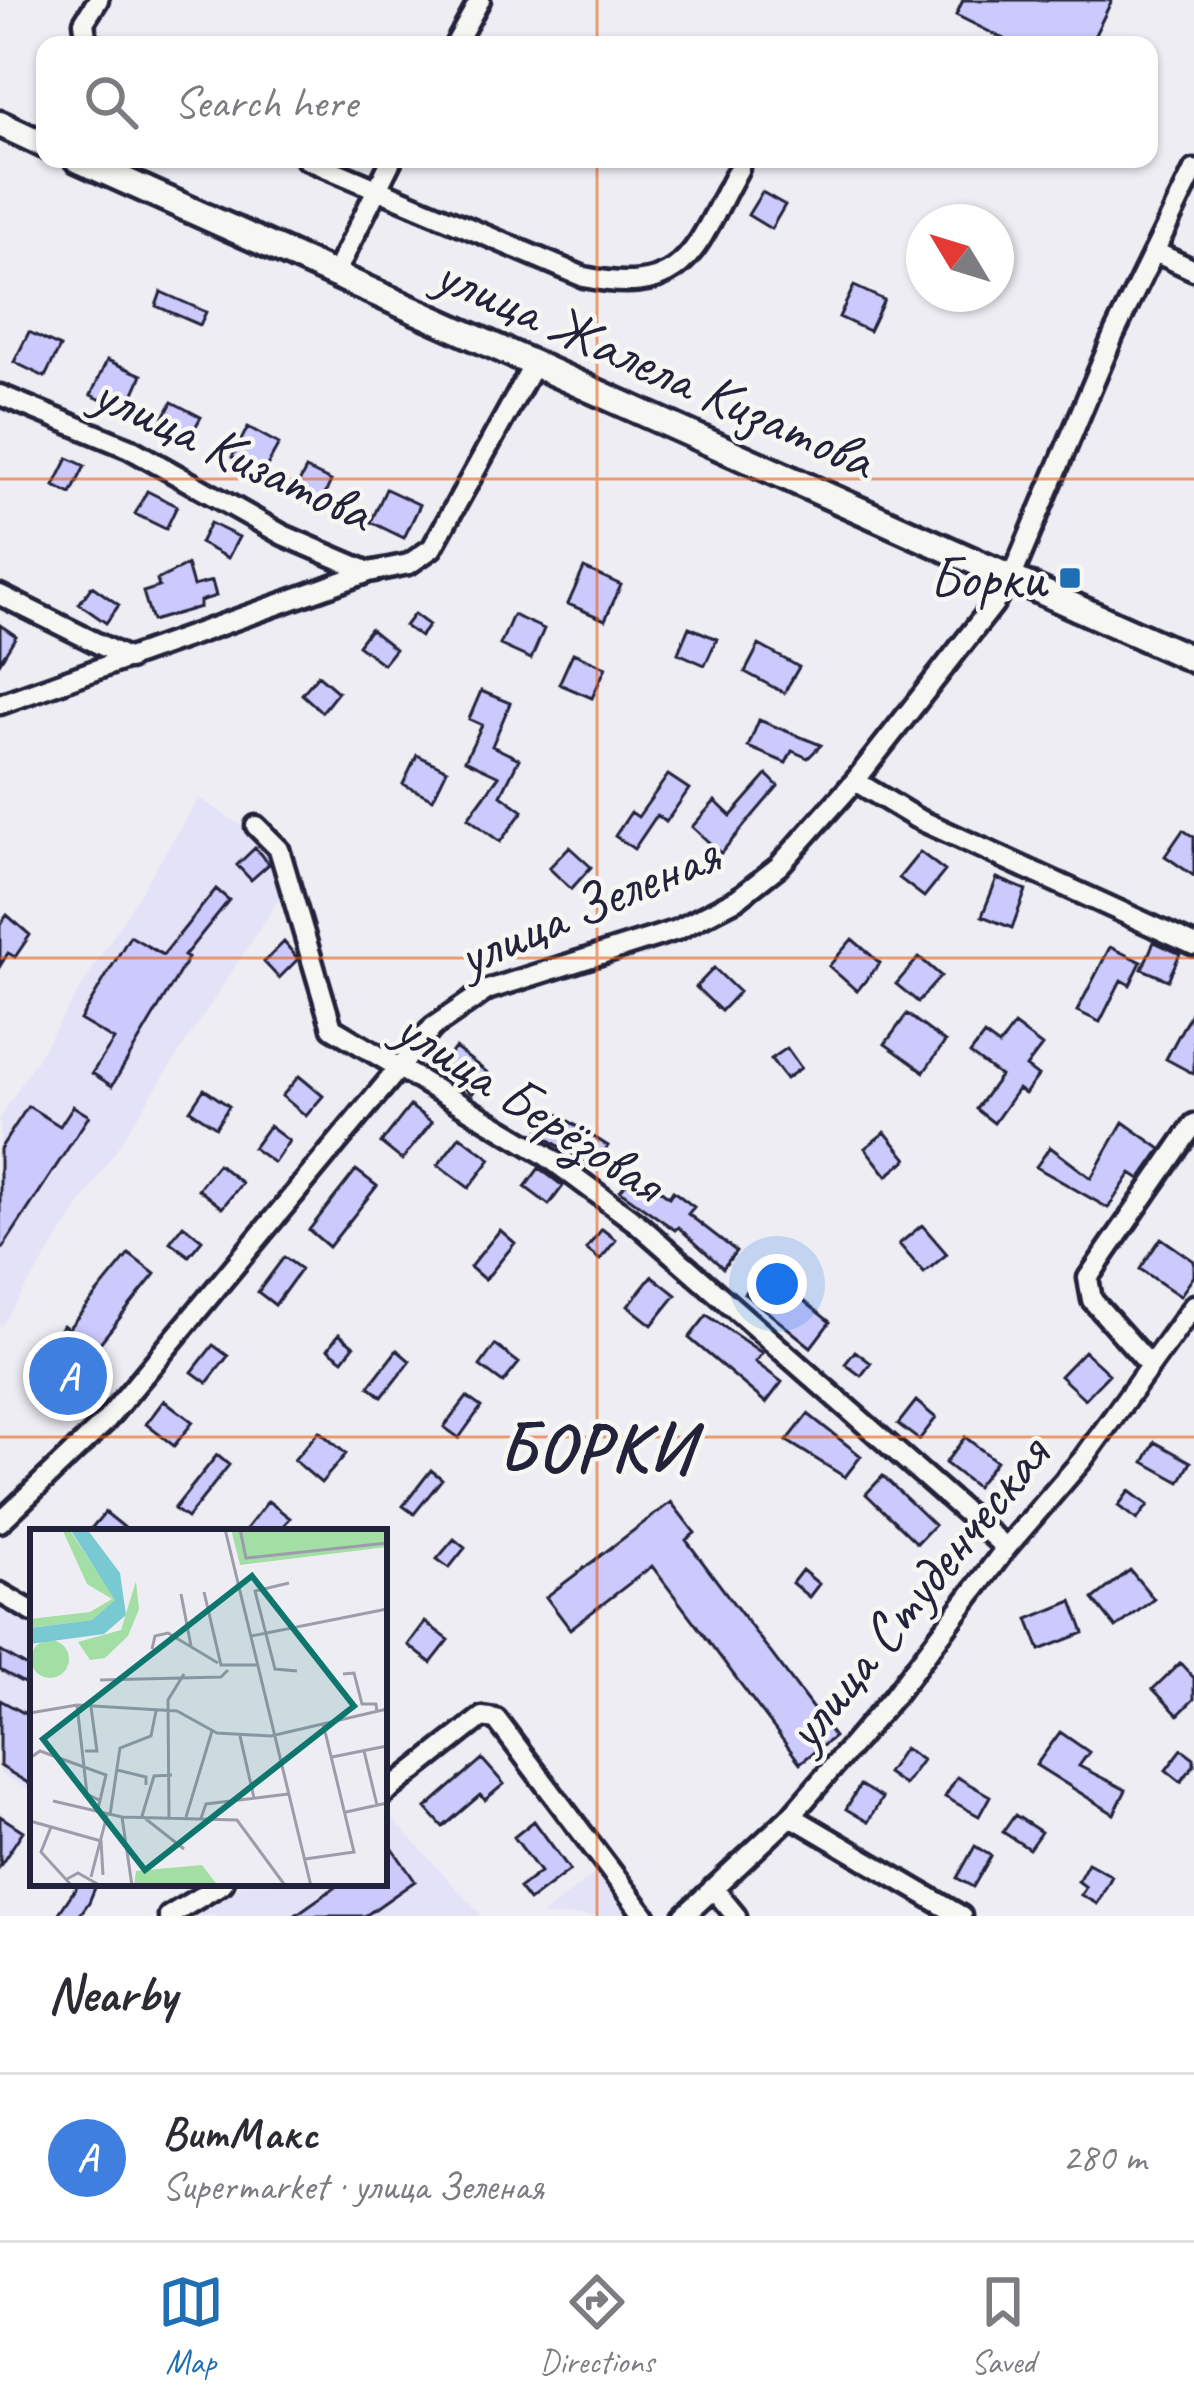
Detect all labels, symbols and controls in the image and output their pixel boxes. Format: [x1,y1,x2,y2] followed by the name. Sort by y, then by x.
[36,36,1158,168] search box
[78,69,144,135] icon: search
[174,74,357,131] text: Search here
[906,204,1014,312] north arrow
[422,236,889,497] street label: улица Жалела Кизатова
[80,355,387,549] street label: улица Кизатова
[929,542,1049,614] place label: Борки
[1057,565,1083,591] marker: Борки
[444,817,732,993] street label: улица Зеленая
[380,990,681,1220] street label: улица Берёзовая
[747,1254,807,1314] your location
[29,1331,107,1421] pin: A
[498,1404,705,1491] district label: БОРКИ
[766,1418,1067,1767] street label: улица Студенческая
[30,1529,387,1886] inset map
[48,1962,176,2026] text: Nearby
[162,2105,318,2162] text: ВитМакс
[77,2133,97,2182] text: A
[1062,2133,1146,2182] text: 280 m
[162,2162,544,2211] text: Supermarket · улица Зеленая
[158,2269,224,2383] tab: Map
[540,2269,654,2383] tab: Directions
[970,2269,1036,2383] tab: Saved

